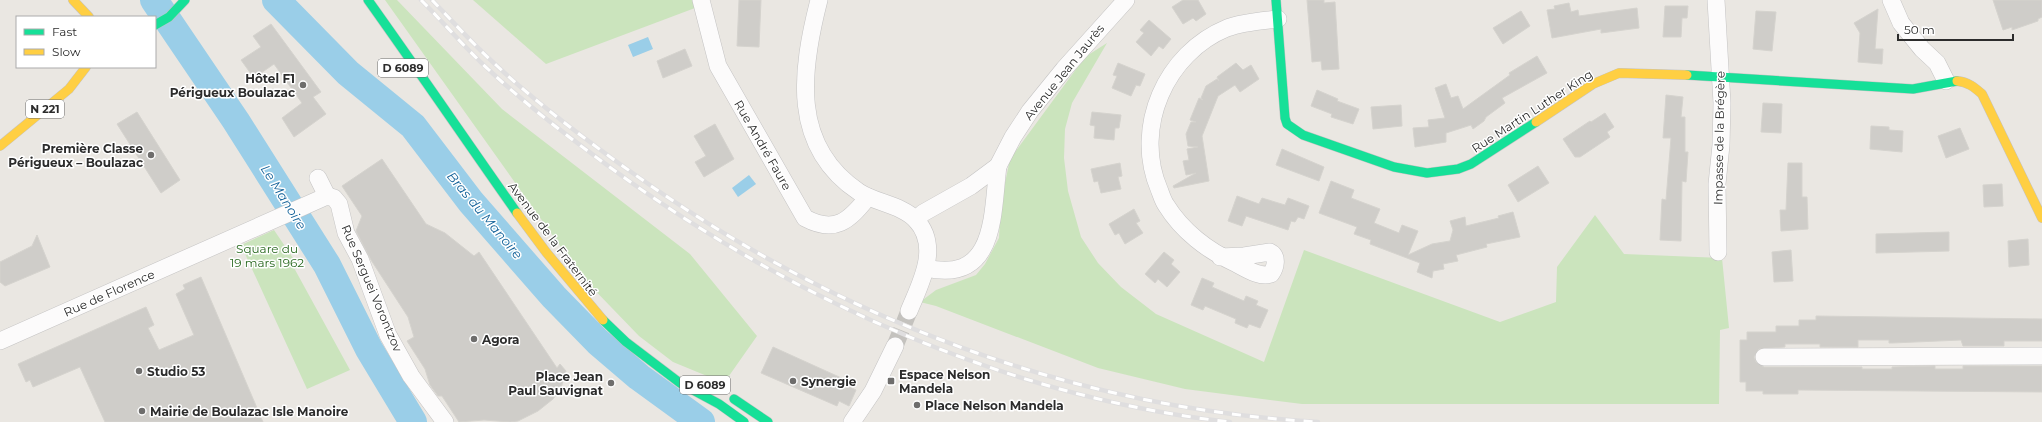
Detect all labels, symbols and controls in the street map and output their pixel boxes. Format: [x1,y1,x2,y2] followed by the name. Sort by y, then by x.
[16,16,156,68] legend
[1898,16,2013,42] scale bar
[1021,21,1107,123] street label: Avenue Jean Jaurès
[1904,22,1935,37] text: 50 m
[52,24,77,39] text: Fast
[52,44,81,59] text: Slow
[378,59,428,77] road number: D 6089
[1469,66,1595,156] street label: Rue Martin Luther King
[170,71,295,100] place label: Hôtel F1 Périgueux Boulazac
[1710,71,1728,205] street label: Impasse de la Brégère
[298,80,308,90] marker: Hôtel F1 Périgueux Boulazac
[731,97,795,193] street label: Rue André Faure
[26,100,64,118] road number: N 221
[8,141,143,170] place label: Première Classe Périgueux – Boulazac
[146,150,156,160] marker: Première Classe Périgueux – Boulazac
[258,162,310,232] water label: Le Manoire
[444,168,526,262] water label: Bras du Manoire
[505,179,601,299] street label: Avenue de la Fraternité
[338,222,406,354] street label: Rue Serguei Vorontzov
[230,241,304,270] park label: Square du 19 mars 1962
[61,266,157,320] street label: Rue de Florence
[481,332,520,347] place label: Agora
[469,334,479,344] marker: Agora
[147,364,205,379] place label: Studio 53
[134,366,144,376] marker: Studio 53
[899,367,990,396] place label: Espace Nelson Mandela
[508,369,604,398] place label: Place Jean Paul Sauvignat
[801,374,857,389] place label: Synergie
[680,376,730,394] road number: D 6089
[788,376,798,386] marker: Synergie
[886,376,896,386] marker: Espace Nelson Mandela
[606,378,616,388] marker: Place Jean Paul Sauvignat
[925,398,1064,413] place label: Place Nelson Mandela
[912,400,922,410] marker: Place Nelson Mandela
[150,404,349,419] place label: Mairie de Boulazac Isle Manoire
[137,406,147,416] marker: Mairie de Boulazac Isle Manoire

